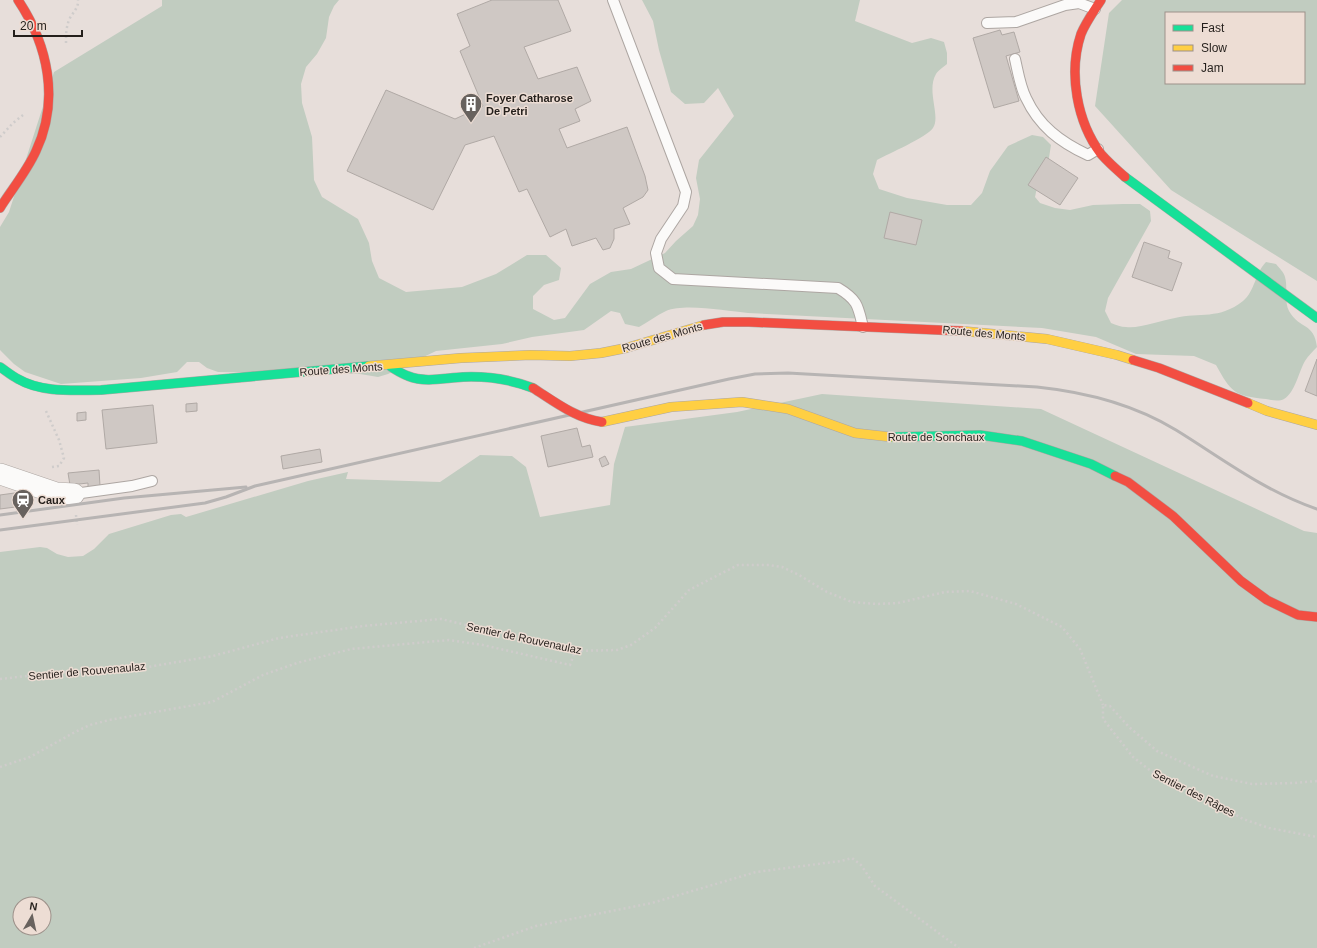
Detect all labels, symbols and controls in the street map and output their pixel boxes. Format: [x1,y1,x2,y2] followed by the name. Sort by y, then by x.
[14,12,82,38] scale bar
[1165,12,1305,84] legend
[20,19,47,33] text: 20 m
[1201,21,1225,35] text: Fast
[1201,41,1227,55] text: Slow
[1201,61,1224,75] text: Jam
[458,91,484,124] building icon: Foyer Catharose De Petri
[486,92,573,117] place label: Foyer Catharose De Petri
[620,320,704,354] street label: Route des Monts
[942,323,1026,343] street label: Route des Monts
[299,360,383,378] street label: Route des Monts
[888,431,985,443] street label: Route de Sonchaux
[10,487,36,520] station icon: Caux
[38,494,66,506] place label: Caux
[465,620,583,656] street label: Sentier de Rouvenaulaz
[28,660,146,682] street label: Sentier de Rouvenaulaz
[1151,767,1237,819] street label: Sentier des Râpes
[12,896,52,936] north arrow
[29,900,38,913] text: N

